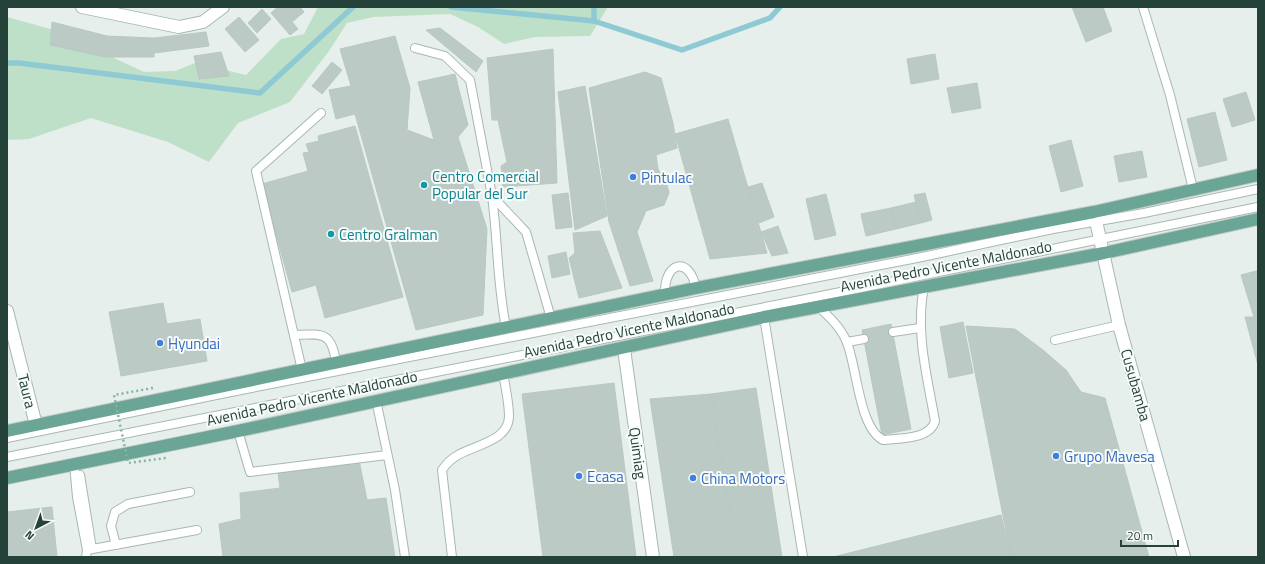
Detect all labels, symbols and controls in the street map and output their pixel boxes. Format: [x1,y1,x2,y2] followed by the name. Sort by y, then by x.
[432,165,539,205] place label: Centro Comercial Popular del Sur
[641,166,692,189] place label: Pintulac
[628,172,638,182] marker: Pintulac
[419,180,429,190] marker: Centro Comercial Popular del Sur
[339,223,438,246] place label: Centro Gralman
[326,229,336,239] marker: Centro Gralman
[838,234,1054,298] street label: Avenida Pedro Vicente Maldonado
[521,296,737,364] street label: Avenida Pedro Vicente Maldonado
[168,332,220,355] place label: Hyundai
[155,338,165,348] marker: Hyundai
[1115,346,1157,424] street label: Cusubamba
[204,364,420,432] street label: Avenida Pedro Vicente Maldonado
[12,371,42,411] street label: Taura
[623,426,653,481] street label: Quimiag
[1064,445,1155,468] place label: Grupo Mavesa
[1051,451,1061,461] marker: Grupo Mavesa
[587,465,624,488] place label: Ecasa
[701,467,785,490] place label: China Motors
[574,471,584,481] marker: Ecasa
[688,473,698,483] marker: China Motors
[16,508,56,548] north arrow
[1121,522,1178,548] scale bar
[1127,526,1153,545] text: 20 m
[21,527,38,544] text: N

